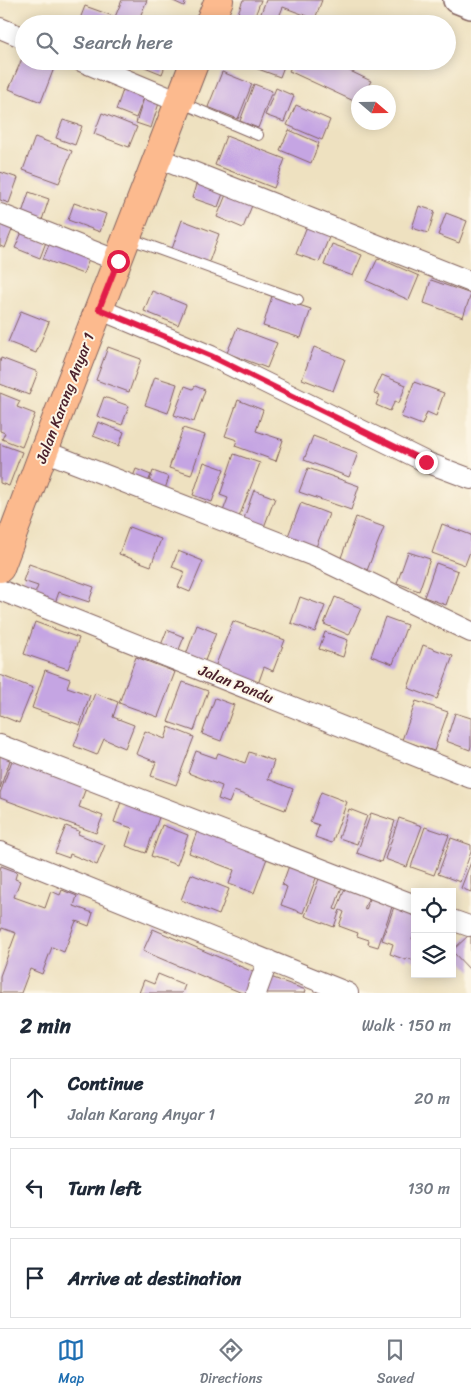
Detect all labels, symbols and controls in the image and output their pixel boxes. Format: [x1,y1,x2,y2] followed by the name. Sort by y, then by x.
[15,15,456,70] search box
[73,26,173,59] text: Search here
[33,29,61,57] icon: search
[351,85,396,130] north arrow
[107,250,130,273] route start
[28,329,102,468] street label: Jalan Karang Anyar 1
[415,451,438,474] route end
[194,657,277,711] street label: Jalan Pandu
[411,888,456,978] map controls
[411,888,456,933] button: locate
[411,933,456,978] button: layers
[20,1007,71,1045] text: 2 min
[362,1011,451,1040] text: Walk · 150 m
[68,1067,144,1100] text: Continue
[21,1084,49,1112] icon: ahead
[414,1084,450,1113] text: 20 m
[68,1100,215,1129] text: Jalan Karang Anyar 1
[68,1172,141,1205] text: Turn left
[21,1174,49,1202] icon: left
[408,1174,450,1203] text: 130 m
[68,1262,241,1295] text: Arrive at destination
[21,1264,49,1292] icon: arrive
[57,1336,85,1391] tab: Map
[200,1336,262,1391] tab: Directions
[377,1336,414,1391] tab: Saved

